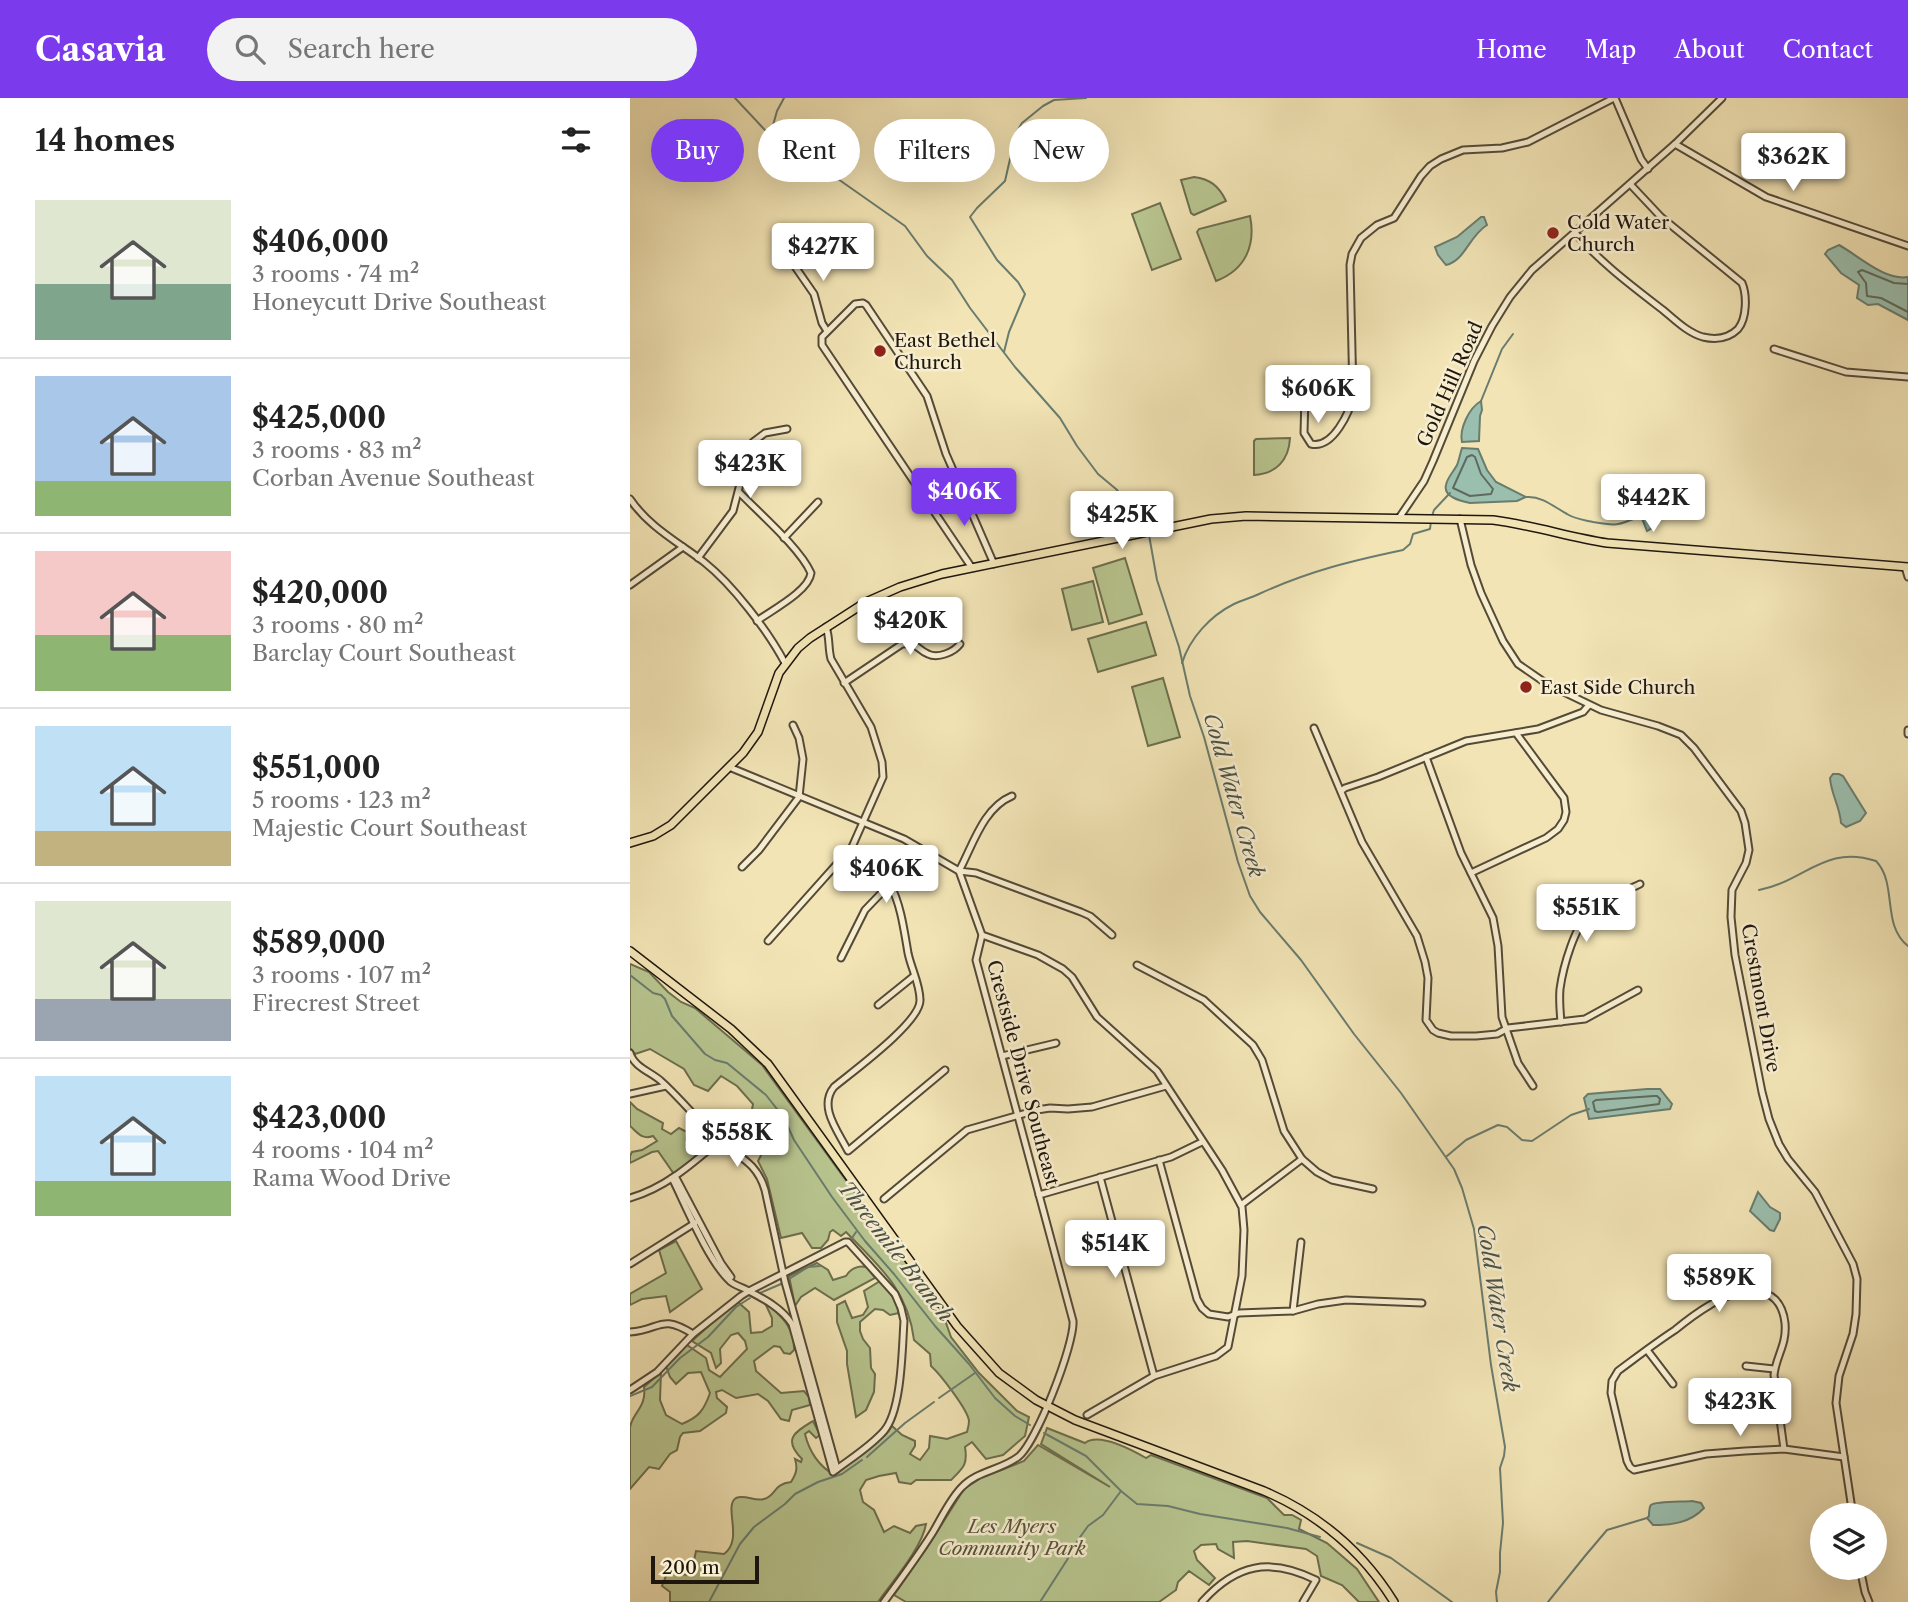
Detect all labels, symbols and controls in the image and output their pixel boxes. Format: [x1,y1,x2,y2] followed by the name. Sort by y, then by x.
[207,18,697,81] search box
[35,29,165,70] text: Casavia
[231,30,269,68] icon: search
[287,33,435,65] text: Search here
[1476,35,1547,64] text: Home
[1585,35,1636,64] text: Map
[1674,35,1745,64] text: About
[1783,35,1873,64] text: Contact
[651,119,744,182] chip: Buy
[758,119,860,182] chip: Rent
[874,119,995,182] chip: Filters
[1009,119,1109,182] chip: New
[557,121,595,159] icon: filters
[35,122,175,159] text: 14 homes
[1744,134,1842,193] pin: $362K
[1757,142,1829,170] text: $362K
[1567,211,1669,256] place label: Cold Water Church
[252,223,389,260] text: $406,000
[774,223,872,283] pin: $427K
[1545,225,1561,241] marker: Cold Water Church
[91,228,175,312] icon: home
[788,232,858,260] text: $427K
[252,260,419,288] text: 3 rooms · 74 m²
[252,288,546,316] text: Honeycutt Drive Southeast
[1412,317,1488,450] street label: Gold Hill Road
[894,329,996,374] place label: East Bethel Church
[872,343,888,359] marker: East Bethel Church
[1269,366,1367,425] pin: $606K
[1281,374,1355,402] text: $606K
[252,399,386,436] text: $425,000
[91,404,175,488] icon: home
[252,436,422,464] text: 3 rooms · 83 m²
[701,440,799,500] pin: $423K
[714,449,786,477] text: $423K
[252,464,535,492] text: Corban Avenue Southeast
[915,468,1013,528] pin: $406K
[1604,474,1702,534] pin: $442K
[927,477,1001,505] text: $406K
[1617,483,1689,511] text: $442K
[1073,491,1171,551] pin: $425K
[1086,500,1158,528] text: $425K
[252,574,388,611] text: $420,000
[91,579,175,663] icon: home
[861,598,959,657] pin: $420K
[873,606,947,634] text: $420K
[252,611,424,639] text: 3 rooms · 80 m²
[252,639,516,667] text: Barclay Court Southeast
[1540,676,1695,699] place label: East Side Church
[1518,679,1534,695] marker: East Side Church
[1199,710,1269,880] water label: Cold Water Creek
[252,749,381,786] text: $551,000
[91,754,175,838] icon: home
[252,786,431,814] text: 5 rooms · 123 m²
[252,814,527,842] text: Majestic Court Southeast
[837,846,935,905] pin: $406K
[849,854,923,882] text: $406K
[1537,884,1635,944] pin: $551K
[1553,893,1619,921] text: $551K
[1737,922,1785,1074] street label: Crestmont Drive
[252,924,386,961] text: $589,000
[91,929,175,1013] icon: home
[982,958,1064,1189] street label: Crestside Drive Southeast
[252,961,431,989] text: 3 rooms · 107 m²
[252,989,420,1017] text: Firecrest Street
[252,1099,386,1136] text: $423,000
[91,1104,175,1188] icon: home
[688,1110,786,1169] pin: $558K
[702,1118,772,1146] text: $558K
[252,1136,434,1164] text: 4 rooms · 104 m²
[252,1164,451,1192] text: Rama Wood Drive
[833,1176,959,1326] water label: Threemile Branch
[1066,1220,1164,1280] pin: $514K
[1472,1222,1524,1394] water label: Cold Water Creek
[1081,1229,1149,1257] text: $514K
[1670,1254,1768,1314] pin: $589K
[1683,1263,1755,1291] text: $589K
[1691,1378,1789,1438] pin: $423K
[1704,1387,1776,1415] text: $423K
[1810,1503,1887,1580] map controls
[1810,1503,1887,1580] button: layers
[938,1515,1086,1560] park label: Les Myers Community Park
[651,1553,760,1585] scale bar
[662,1556,720,1579] text: 200 m

